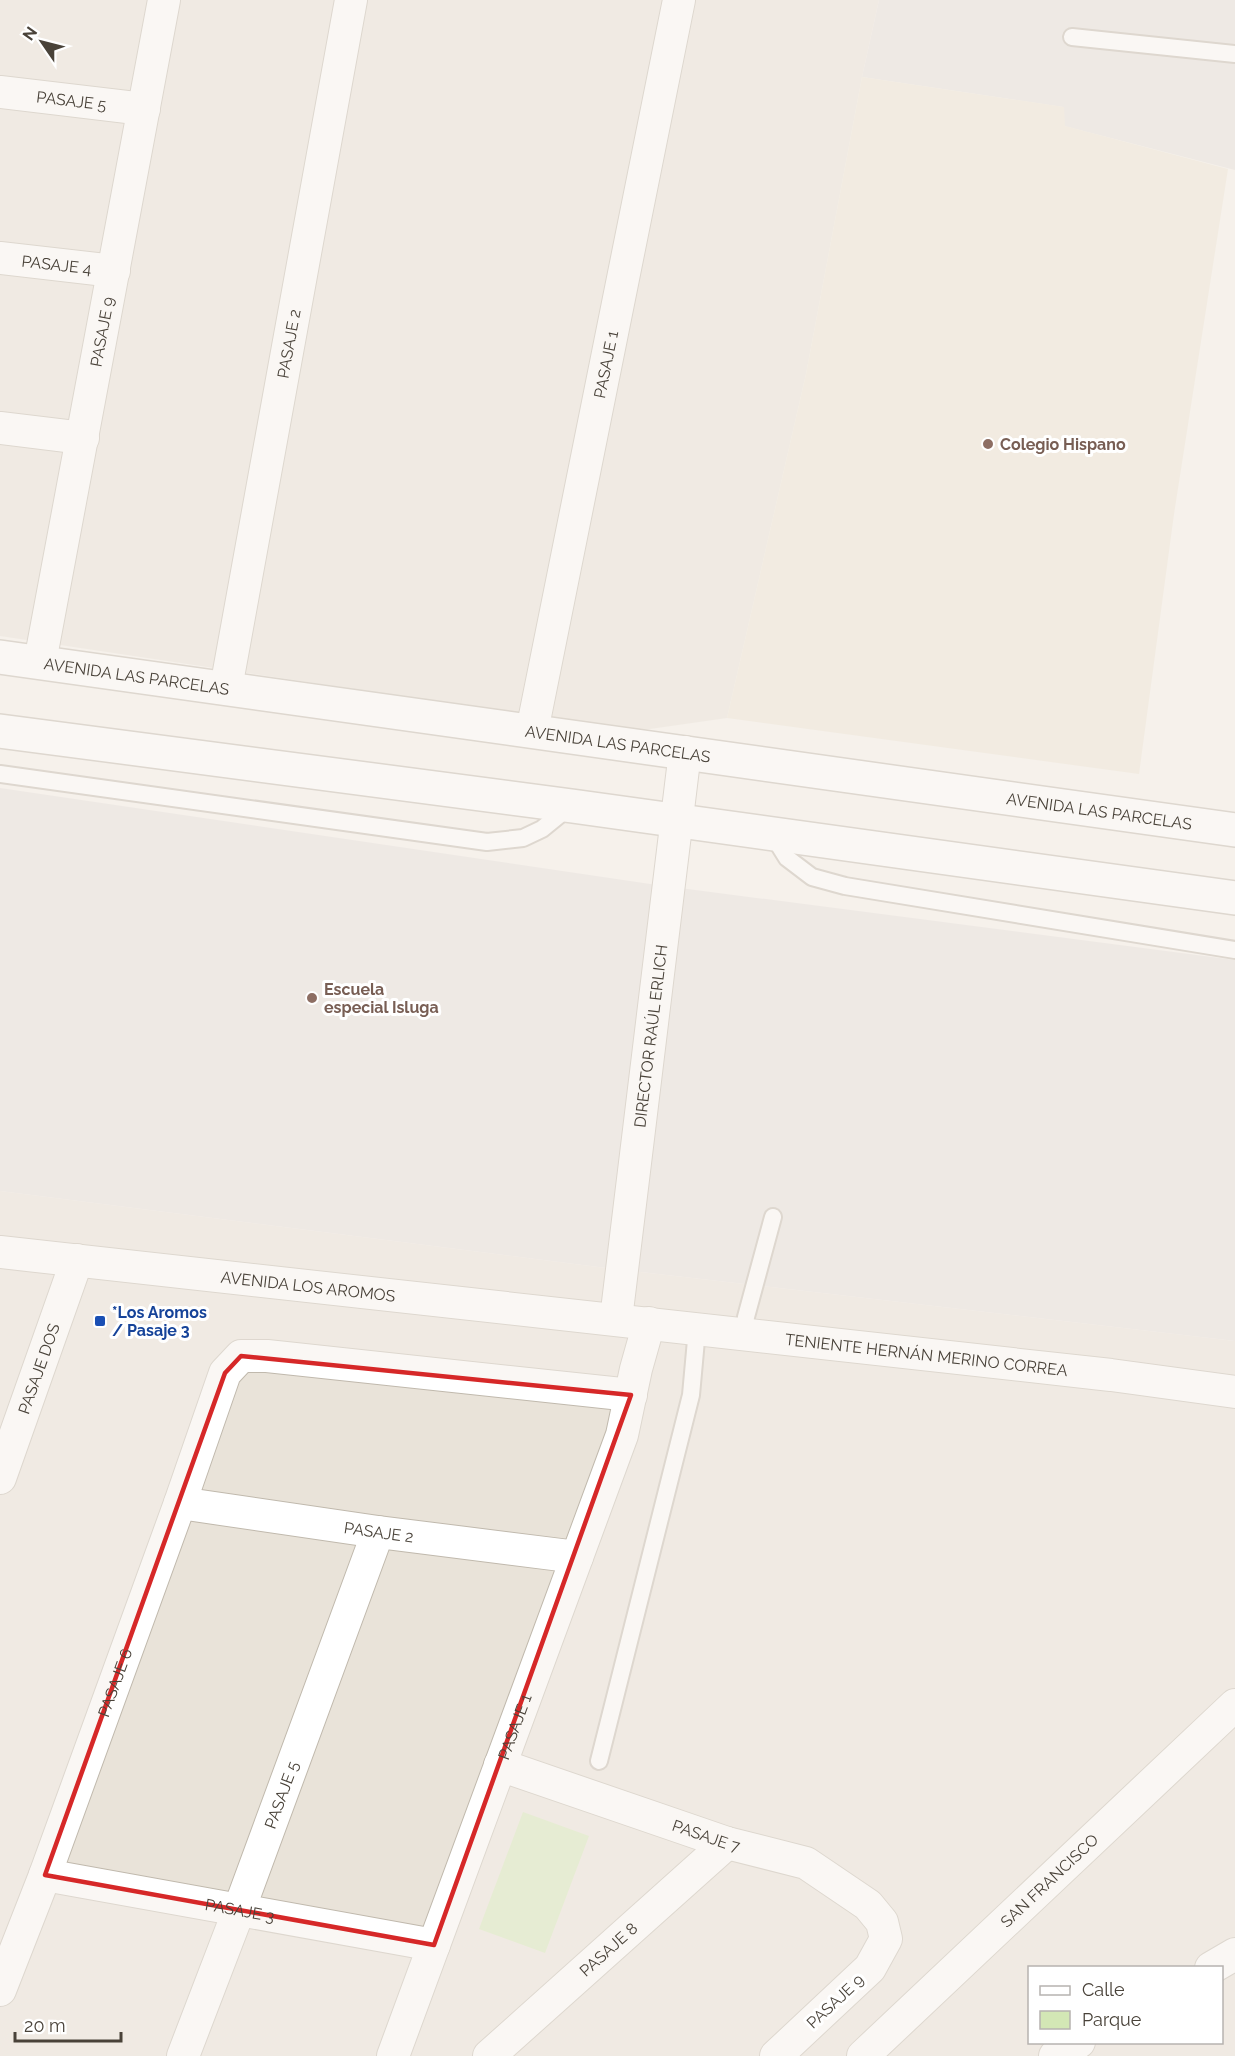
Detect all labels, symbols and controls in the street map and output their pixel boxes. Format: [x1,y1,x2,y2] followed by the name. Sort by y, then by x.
[12,12,72,72] north arrow
[19,23,41,44] text: N
[35,87,108,115] street label: PASAJE 5
[21,252,93,278] street label: PASAJE 4
[86,295,118,369] street label: PASAJE 9
[273,308,305,380] street label: PASAJE 2
[590,329,622,400] street label: PASAJE 1
[1000,435,1126,454] place label: Colegio Hispano
[981,437,995,451] marker: Colegio Hispano
[43,654,231,699] street label: AVENIDA LAS PARCELAS
[524,722,712,766] street label: AVENIDA LAS PARCELAS
[1005,789,1193,834] street label: AVENIDA LAS PARCELAS
[630,943,671,1129] street label: DIRECTOR RAÚL ERLICH
[324,980,439,1017] place label: Escuela especial Isluga
[305,991,319,1005] marker: Escuela especial Isluga
[220,1268,397,1306] street label: AVENIDA LOS AROMOS
[112,1303,207,1340] place label: *Los Aromos / Pasaje 3
[93,1314,107,1328] marker: *Los Aromos / Pasaje 3
[14,1321,64,1417] street label: PASAJE DOS
[784,1330,1069,1380] street label: TENIENTE HERNÁN MERINO CORREA
[343,1518,415,1546] street label: PASAJE 2
[94,1646,136,1720] street label: PASAJE 6
[494,1691,536,1762] street label: PASAJE 1
[261,1758,303,1831] street label: PASAJE 5
[670,1816,742,1856] street label: PASAJE 7
[997,1830,1102,1931] street label: SAN FRANCISCO
[204,1895,276,1926] street label: PASAJE 3
[576,1919,641,1980] street label: PASAJE 8
[1028,1966,1223,2044] legend
[803,1970,868,2033] street label: PASAJE 9
[1082,1979,1125,2000] text: Calle
[15,2005,122,2043] scale bar
[1082,2009,1142,2030] text: Parque
[24,2015,66,2036] text: 20 m

